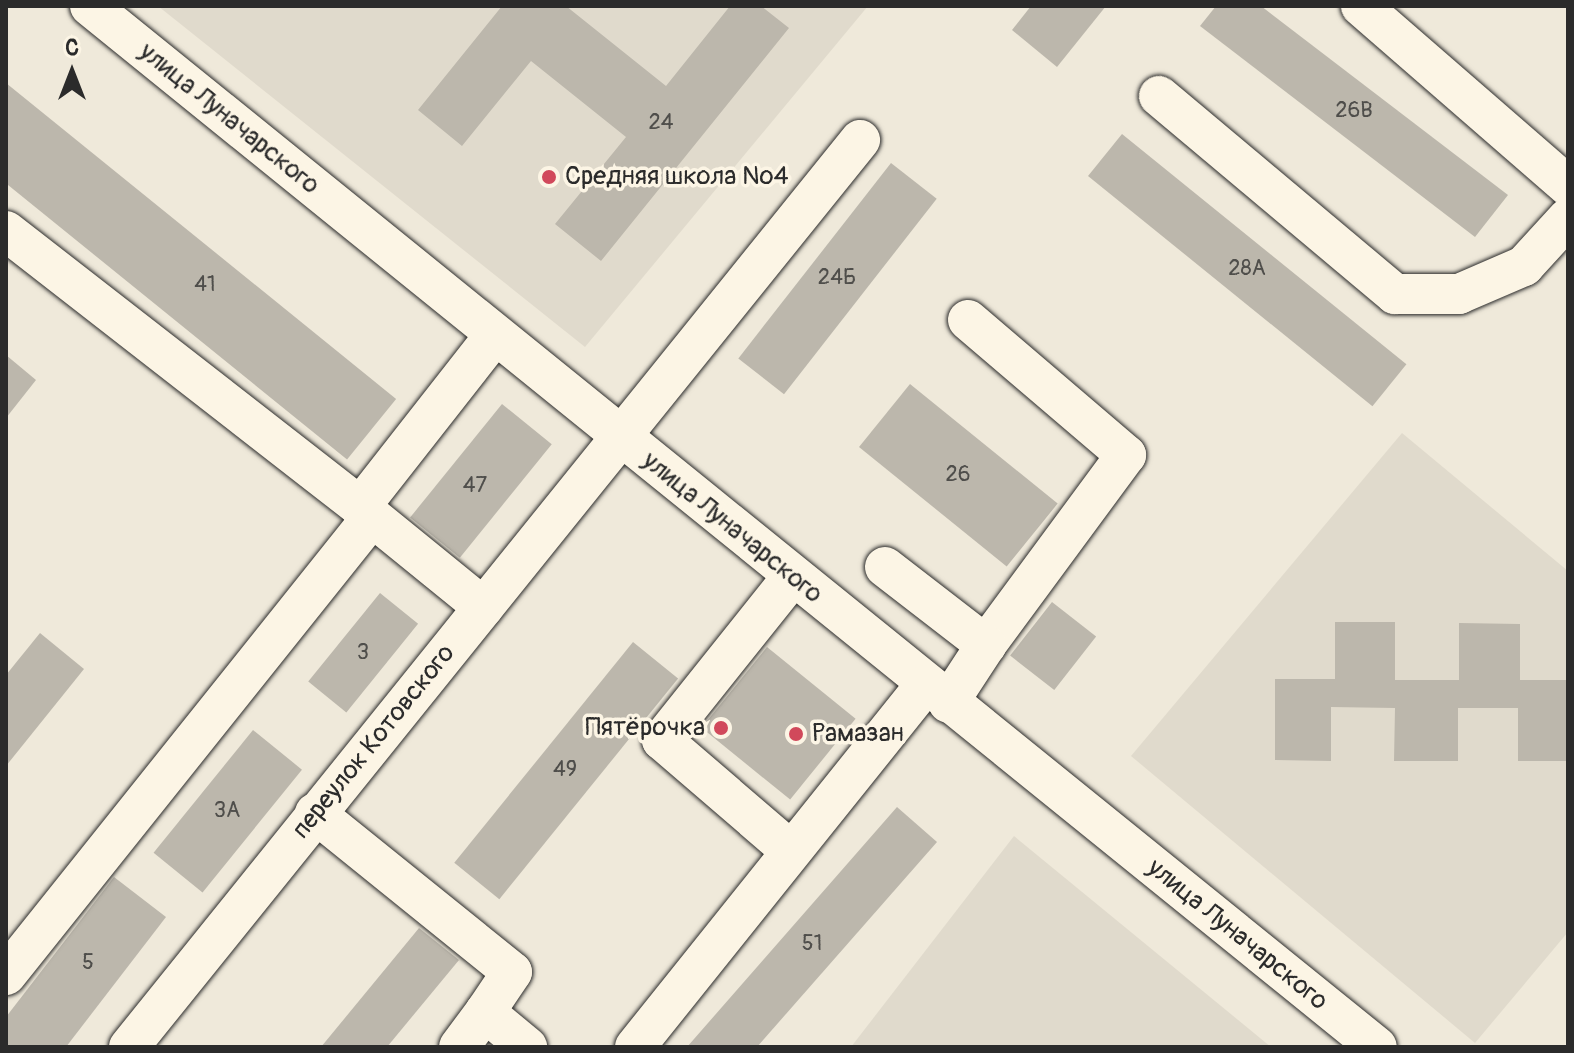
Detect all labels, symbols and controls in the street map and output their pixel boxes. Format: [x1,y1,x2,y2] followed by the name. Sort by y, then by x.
[32,32,112,112] north arrow
[65,34,79,62] text: С
[133,37,325,201] street label: улица Луначарского
[1335,98,1373,124] house number: 26В
[648,110,674,136] house number: 24
[565,161,789,193] place label: Средняя школа №4
[540,168,558,186] marker: Средняя школа №4
[1228,256,1266,282] house number: 28А
[818,265,856,291] house number: 24Б
[194,272,216,298] house number: 41
[636,446,828,610] street label: улица Луначарского
[945,462,971,488] house number: 26
[463,473,487,499] house number: 47
[286,639,462,845] street label: переулок Котовского
[357,640,369,666] house number: 3
[585,712,705,744] place label: Пятёрочка
[812,718,904,750] place label: Рамазан
[712,719,730,737] marker: Пятёрочка
[787,725,805,743] marker: Рамазан
[553,757,577,783] house number: 49
[214,798,240,824] house number: 3А
[1141,853,1333,1017] street label: улица Луначарского
[802,931,822,957] house number: 51
[82,950,94,976] house number: 5

